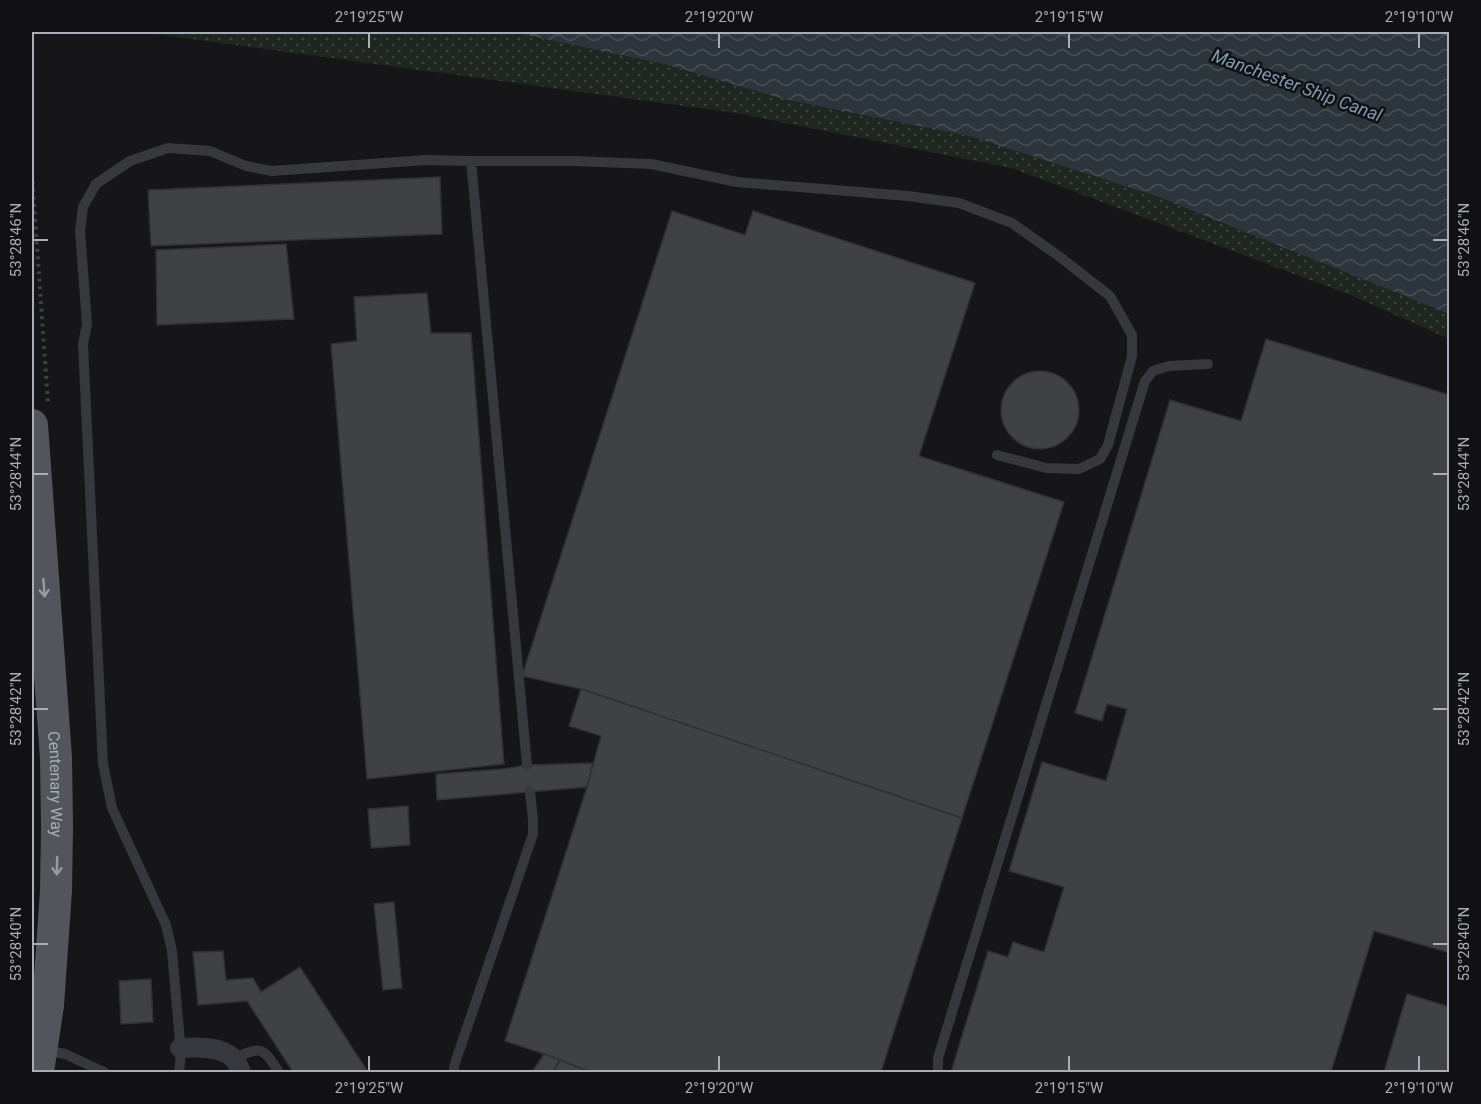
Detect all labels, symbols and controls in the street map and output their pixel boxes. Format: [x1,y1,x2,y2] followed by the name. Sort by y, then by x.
[335,8,403,26] text: 2°19'25"W
[685,8,753,26] text: 2°19'20"W
[1035,8,1103,26] text: 2°19'15"W
[1385,8,1453,26] text: 2°19'10"W
[1209,44,1386,126] water label: Manchester Ship Canal
[7,203,25,277] text: 53°28'46"N
[1455,203,1473,277] text: 53°28'46"N
[7,437,25,511] text: 53°28'44"N
[1455,437,1473,511] text: 53°28'44"N
[39,577,50,597] one-way arrow
[7,672,25,746] text: 53°28'42"N
[1455,672,1473,746] text: 53°28'42"N
[45,730,67,838] street label: Centenary Way
[51,856,62,876] one-way arrow
[7,907,25,981] text: 53°28'40"N
[1455,907,1473,981] text: 53°28'40"N
[335,1079,403,1097] text: 2°19'25"W
[685,1079,753,1097] text: 2°19'20"W
[1035,1079,1103,1097] text: 2°19'15"W
[1385,1079,1453,1097] text: 2°19'10"W

